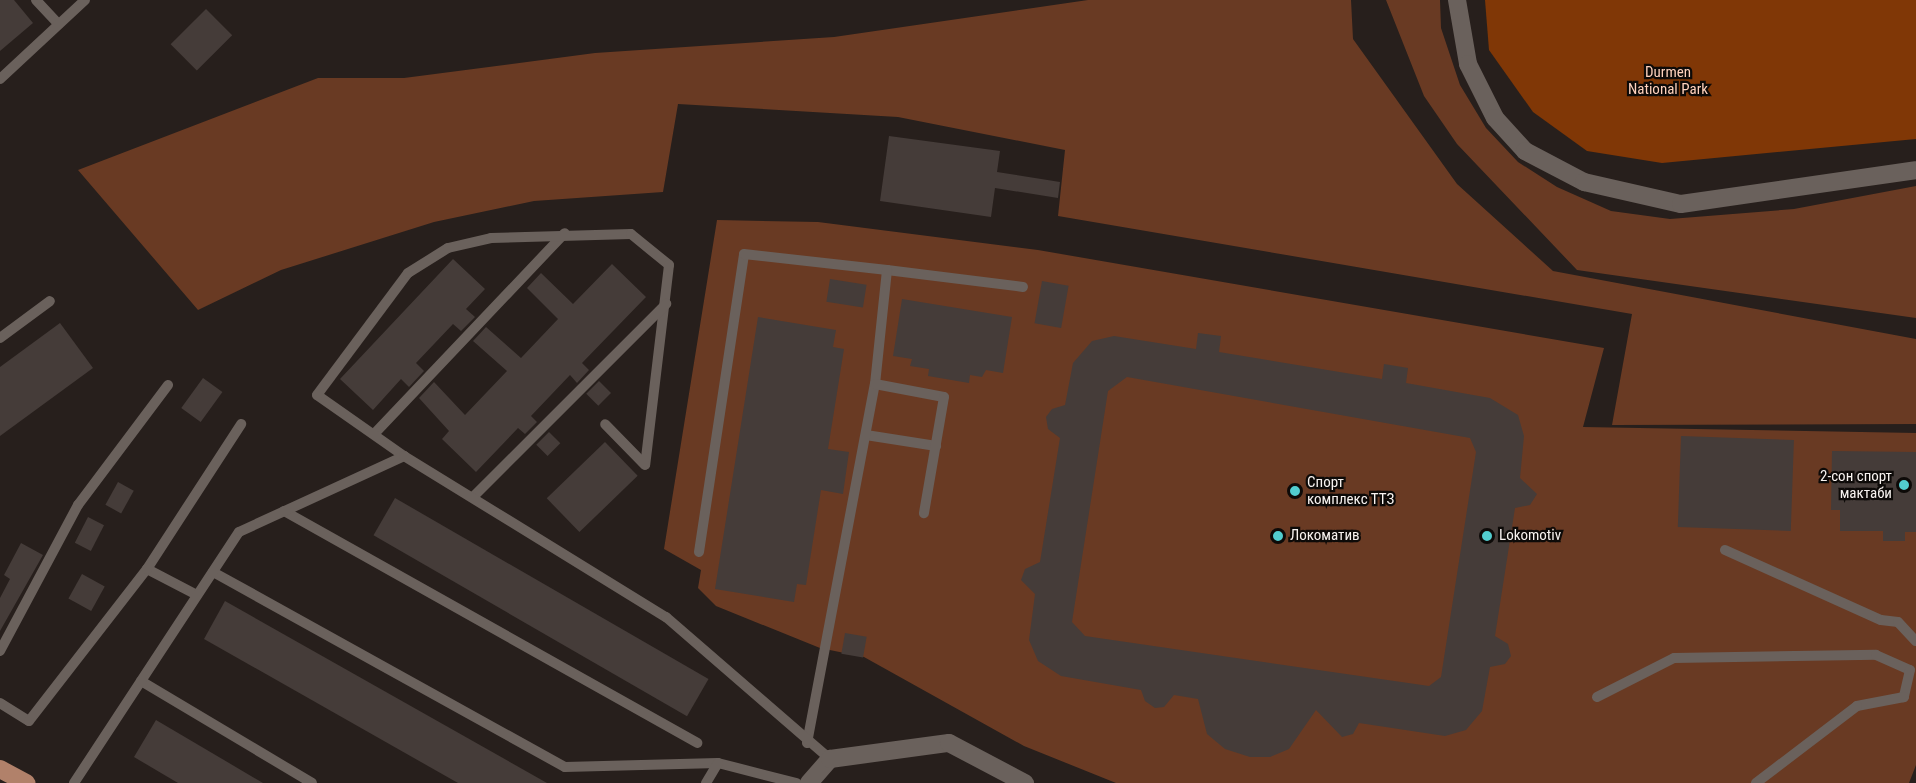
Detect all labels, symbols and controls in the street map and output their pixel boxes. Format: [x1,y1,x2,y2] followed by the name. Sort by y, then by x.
[1628,63,1708,98] park label: Durmen National Park
[1820,467,1892,502] place label: 2-сон спорт мактаби
[1307,473,1395,508] place label: Спорт комплекс ТТЗ
[1897,478,1911,492] marker: 2-сон спорт мактаби
[1288,484,1302,498] marker: Спорт комплекс ТТЗ
[1290,527,1360,545] place label: Локоматив
[1499,527,1561,545] place label: Lokomotiv
[1271,529,1285,543] marker: Локоматив
[1480,529,1494,543] marker: Lokomotiv

